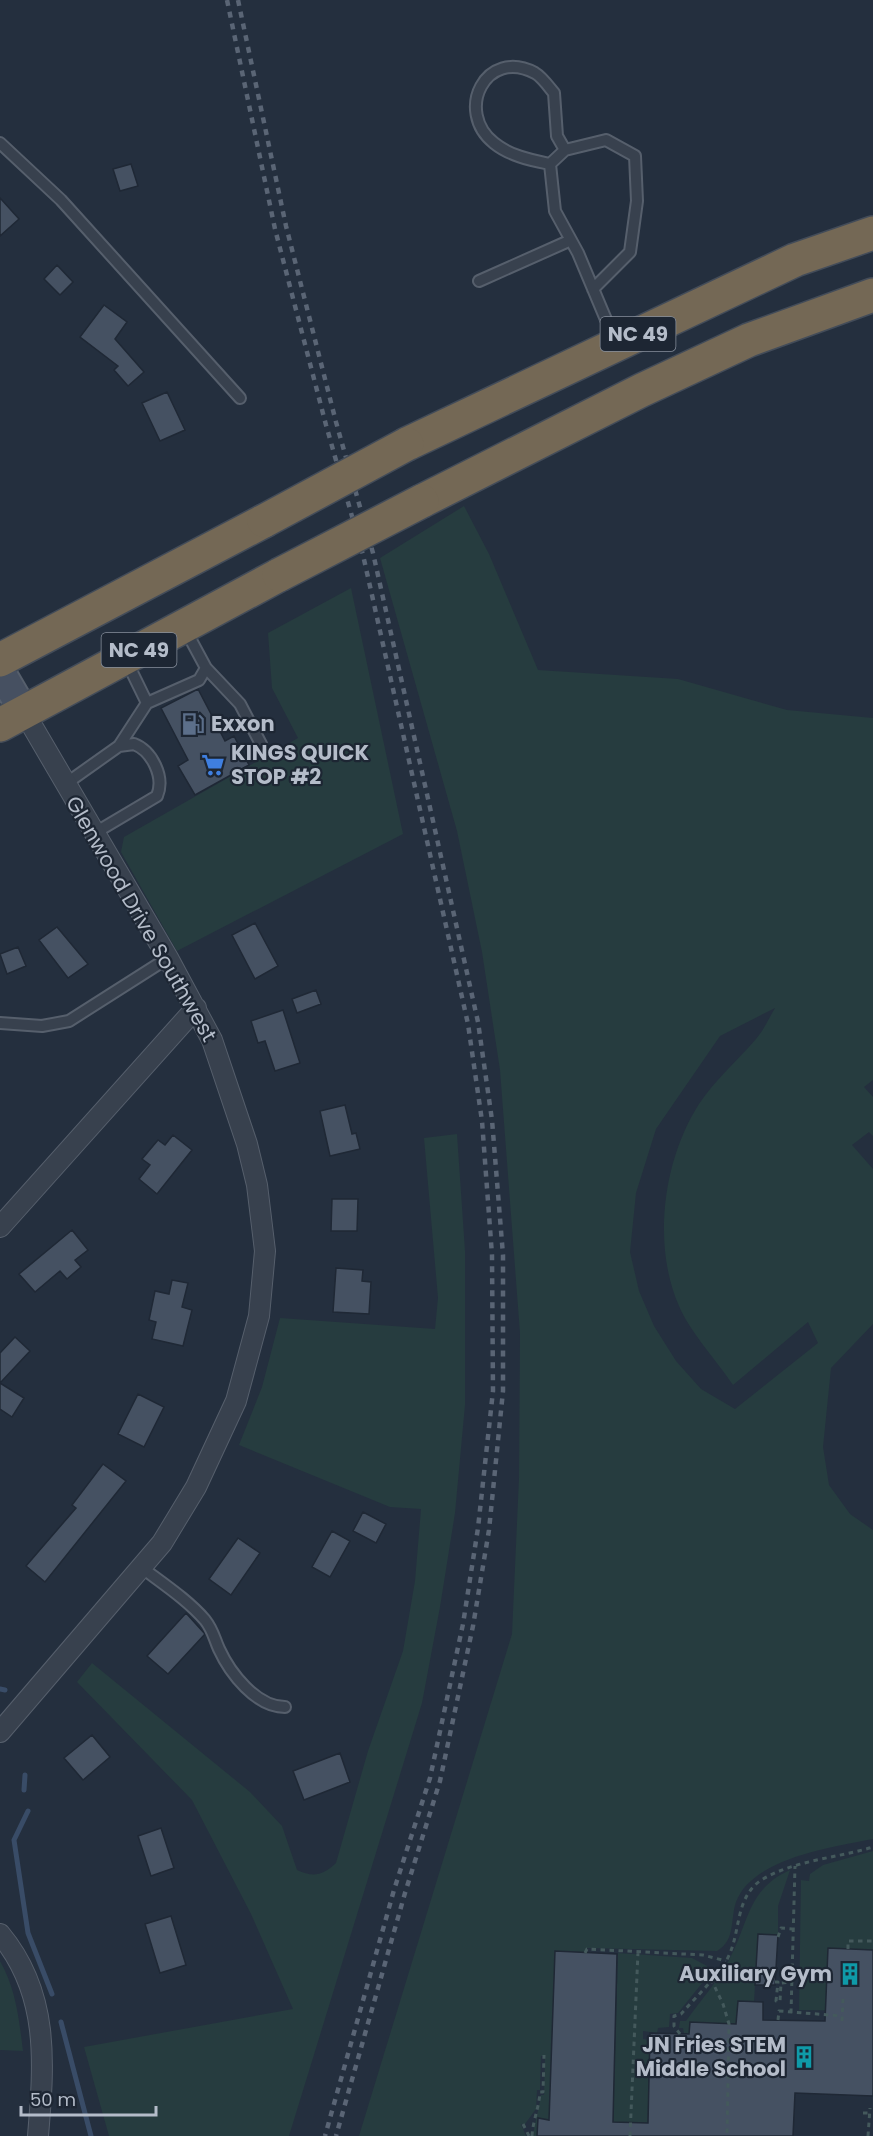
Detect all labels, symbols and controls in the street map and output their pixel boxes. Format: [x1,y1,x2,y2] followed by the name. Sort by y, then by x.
[600,317,676,351] road number: NC 49
[102,633,176,667] road number: NC 49
[211,709,275,738] place label: Exxon
[180,711,206,737] fuel station icon: Exxon
[231,738,370,791] place label: KINGS QUICK STOP #2
[200,752,226,778] supermarket icon: KINGS QUICK STOP #2
[59,791,224,1047] street label: Glenwood Drive Southwest
[679,1959,832,1988] place label: Auxiliary Gym
[837,1961,863,1987] building icon: Auxiliary Gym
[636,2030,786,2083] place label: JN Fries STEM Middle School
[791,2044,817,2070] building icon: JN Fries STEM Middle School
[21,2079,156,2117] scale bar
[30,2087,76,2112] text: 50 m

